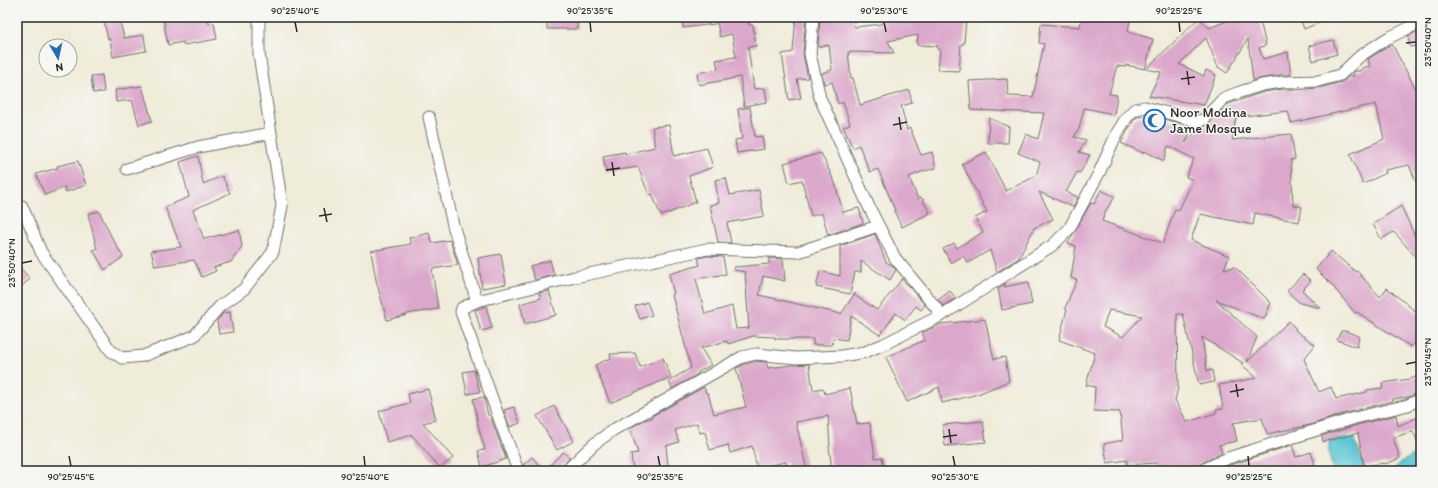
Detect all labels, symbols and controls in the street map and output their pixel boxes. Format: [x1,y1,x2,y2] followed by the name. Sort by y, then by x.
[271,4,319,17] text: 90°25'40"E
[567,4,614,17] text: 90°25'35"E
[860,4,908,17] text: 90°25'30"E
[1156,4,1203,17] text: 90°25'25"E
[1421,17,1434,67] text: 23°50'40"N
[38,38,78,78] north arrow
[55,60,64,74] text: N
[1170,104,1252,137] place label: Noor Modina Jame Mosque
[1141,107,1167,133] mosque icon: Noor Modina Jame Mosque
[5,238,18,288] text: 23°50'40"N
[1421,337,1434,386] text: 23°50'45"N
[47,470,95,483] text: 90°25'45"E
[341,470,389,483] text: 90°25'40"E
[637,470,684,483] text: 90°25'35"E
[931,470,979,483] text: 90°25'30"E
[1226,470,1273,483] text: 90°25'25"E

